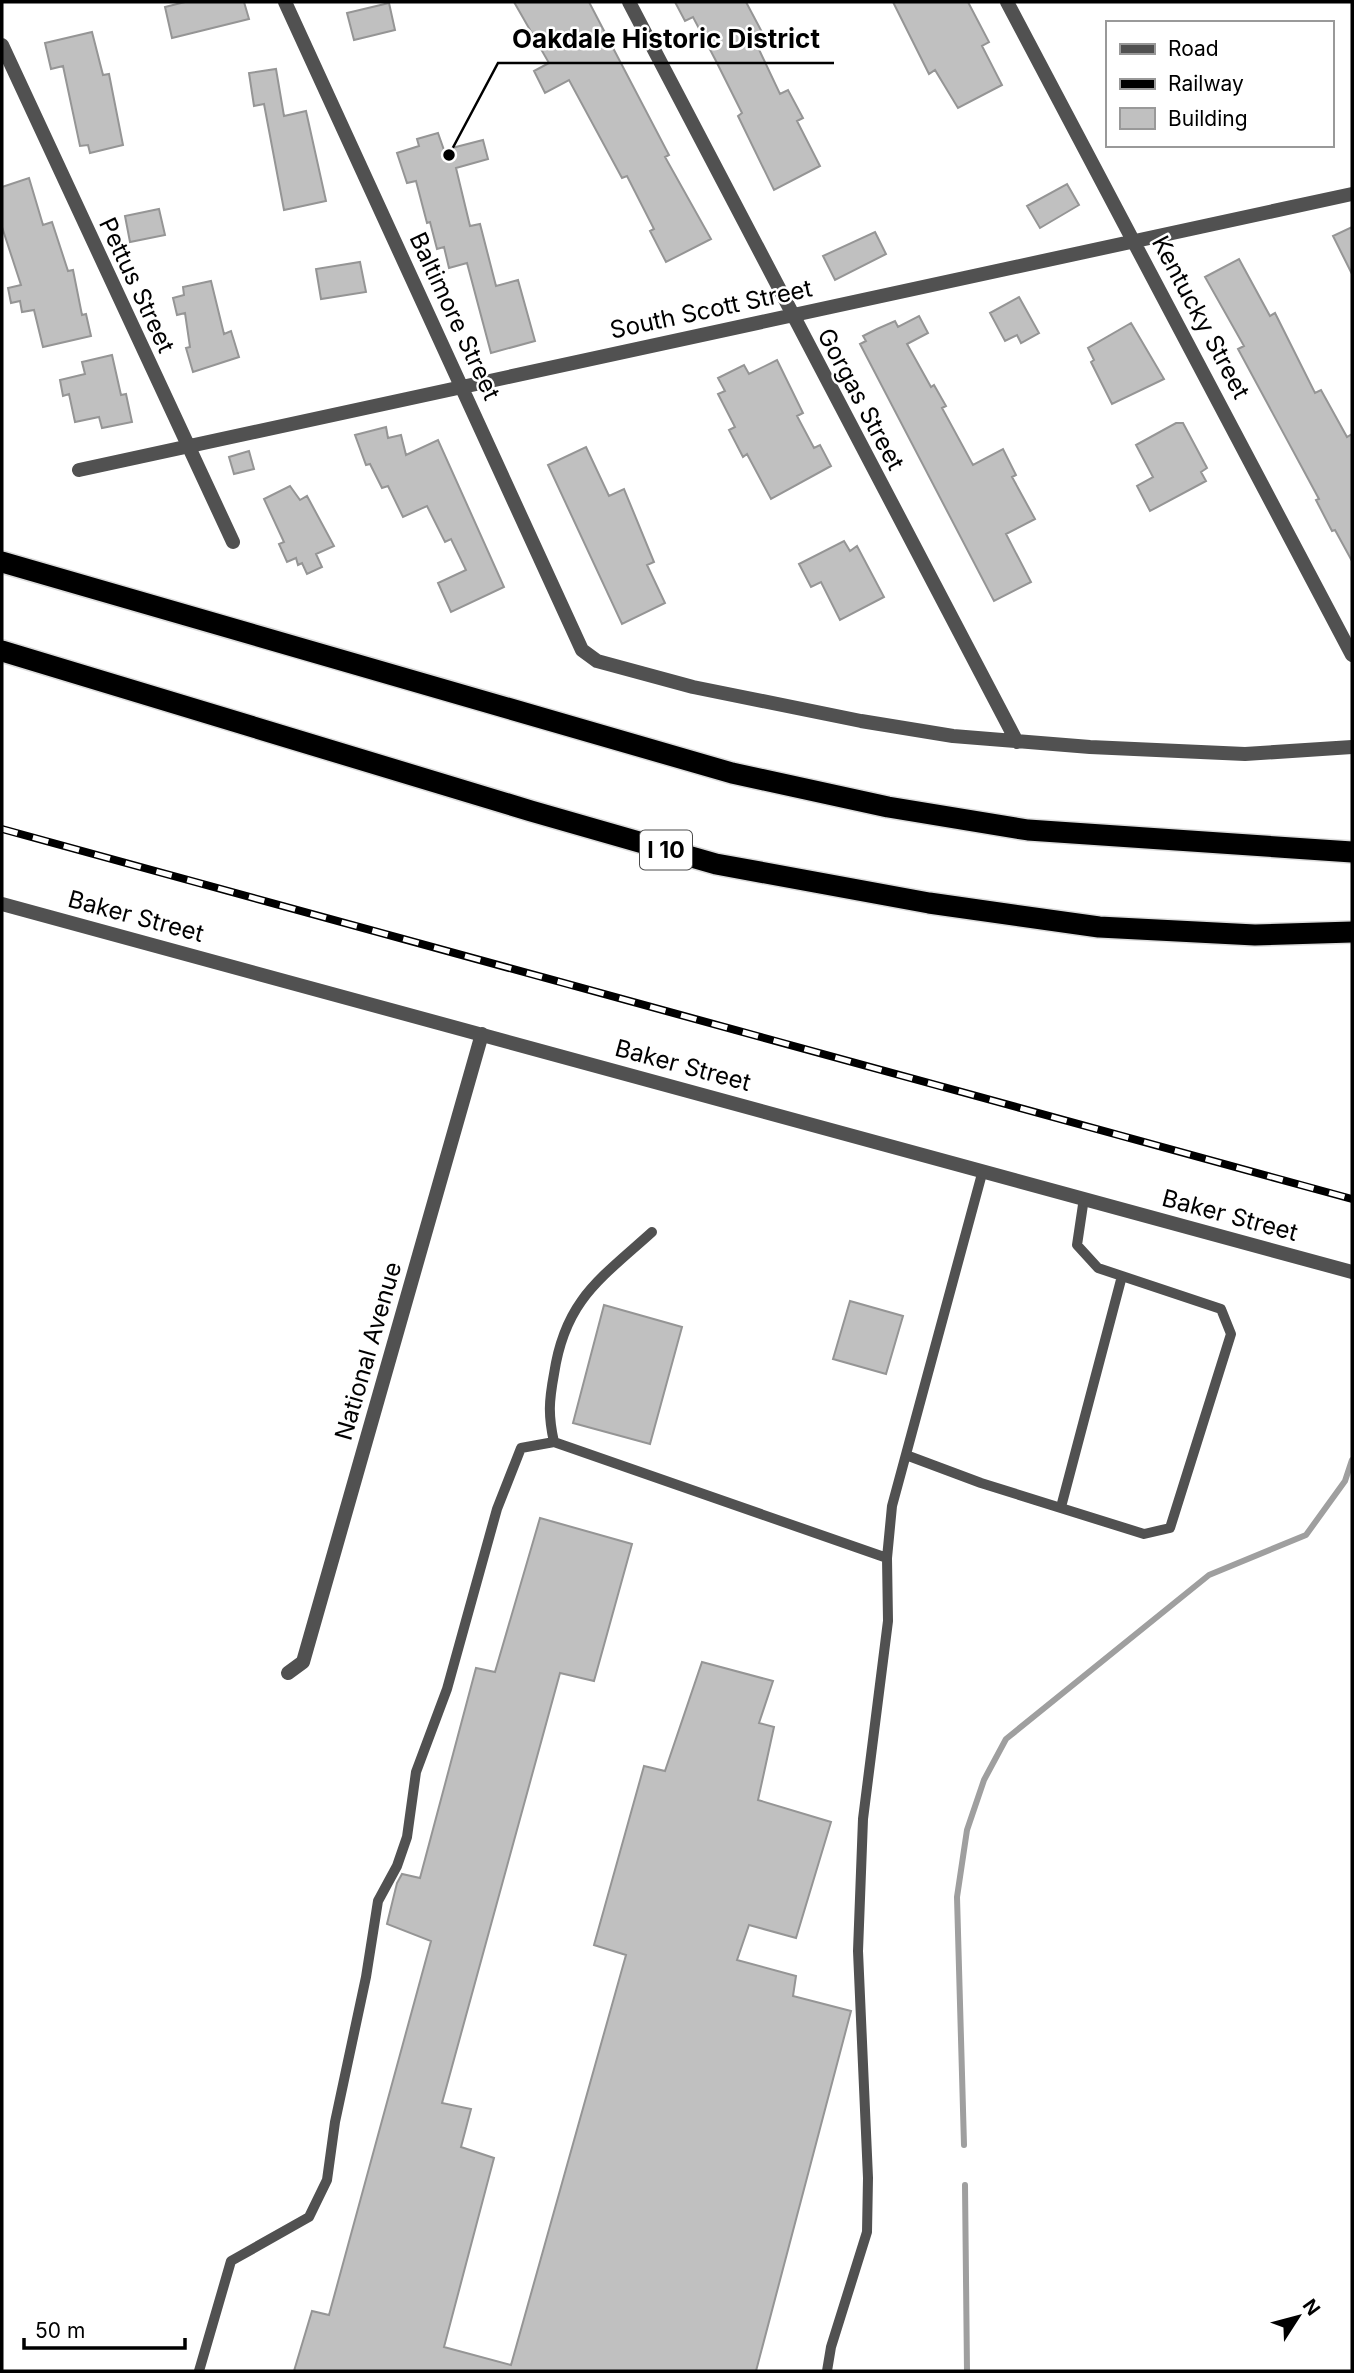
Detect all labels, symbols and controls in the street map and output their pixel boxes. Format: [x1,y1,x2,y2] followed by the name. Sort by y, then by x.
[498,16,834,63] callout: Oakdale Historic District
[1106,21,1333,147] legend
[512,23,820,54] text: Oakdale Historic District
[1168,36,1219,61] text: Road
[1168,71,1244,96] text: Railway
[1168,106,1248,131] text: Building
[93,213,181,357] street label: Pettus Street
[403,228,507,405] street label: Baltimore Street
[1146,231,1256,404] street label: Kentucky Street
[607,273,815,345] street label: South Scott Street
[812,323,911,475] street label: Gorgas Street
[640,830,692,870] road number: I 10
[65,884,207,948] street label: Baker Street
[612,1033,754,1097] street label: Baker Street
[1159,1183,1301,1247] street label: Baker Street
[329,1258,407,1444] street label: National Avenue
[1263,2282,1333,2352] north arrow
[1298,2295,1325,2320] text: N
[24,2306,186,2350] scale bar
[35,2318,85,2343] text: 50 m

